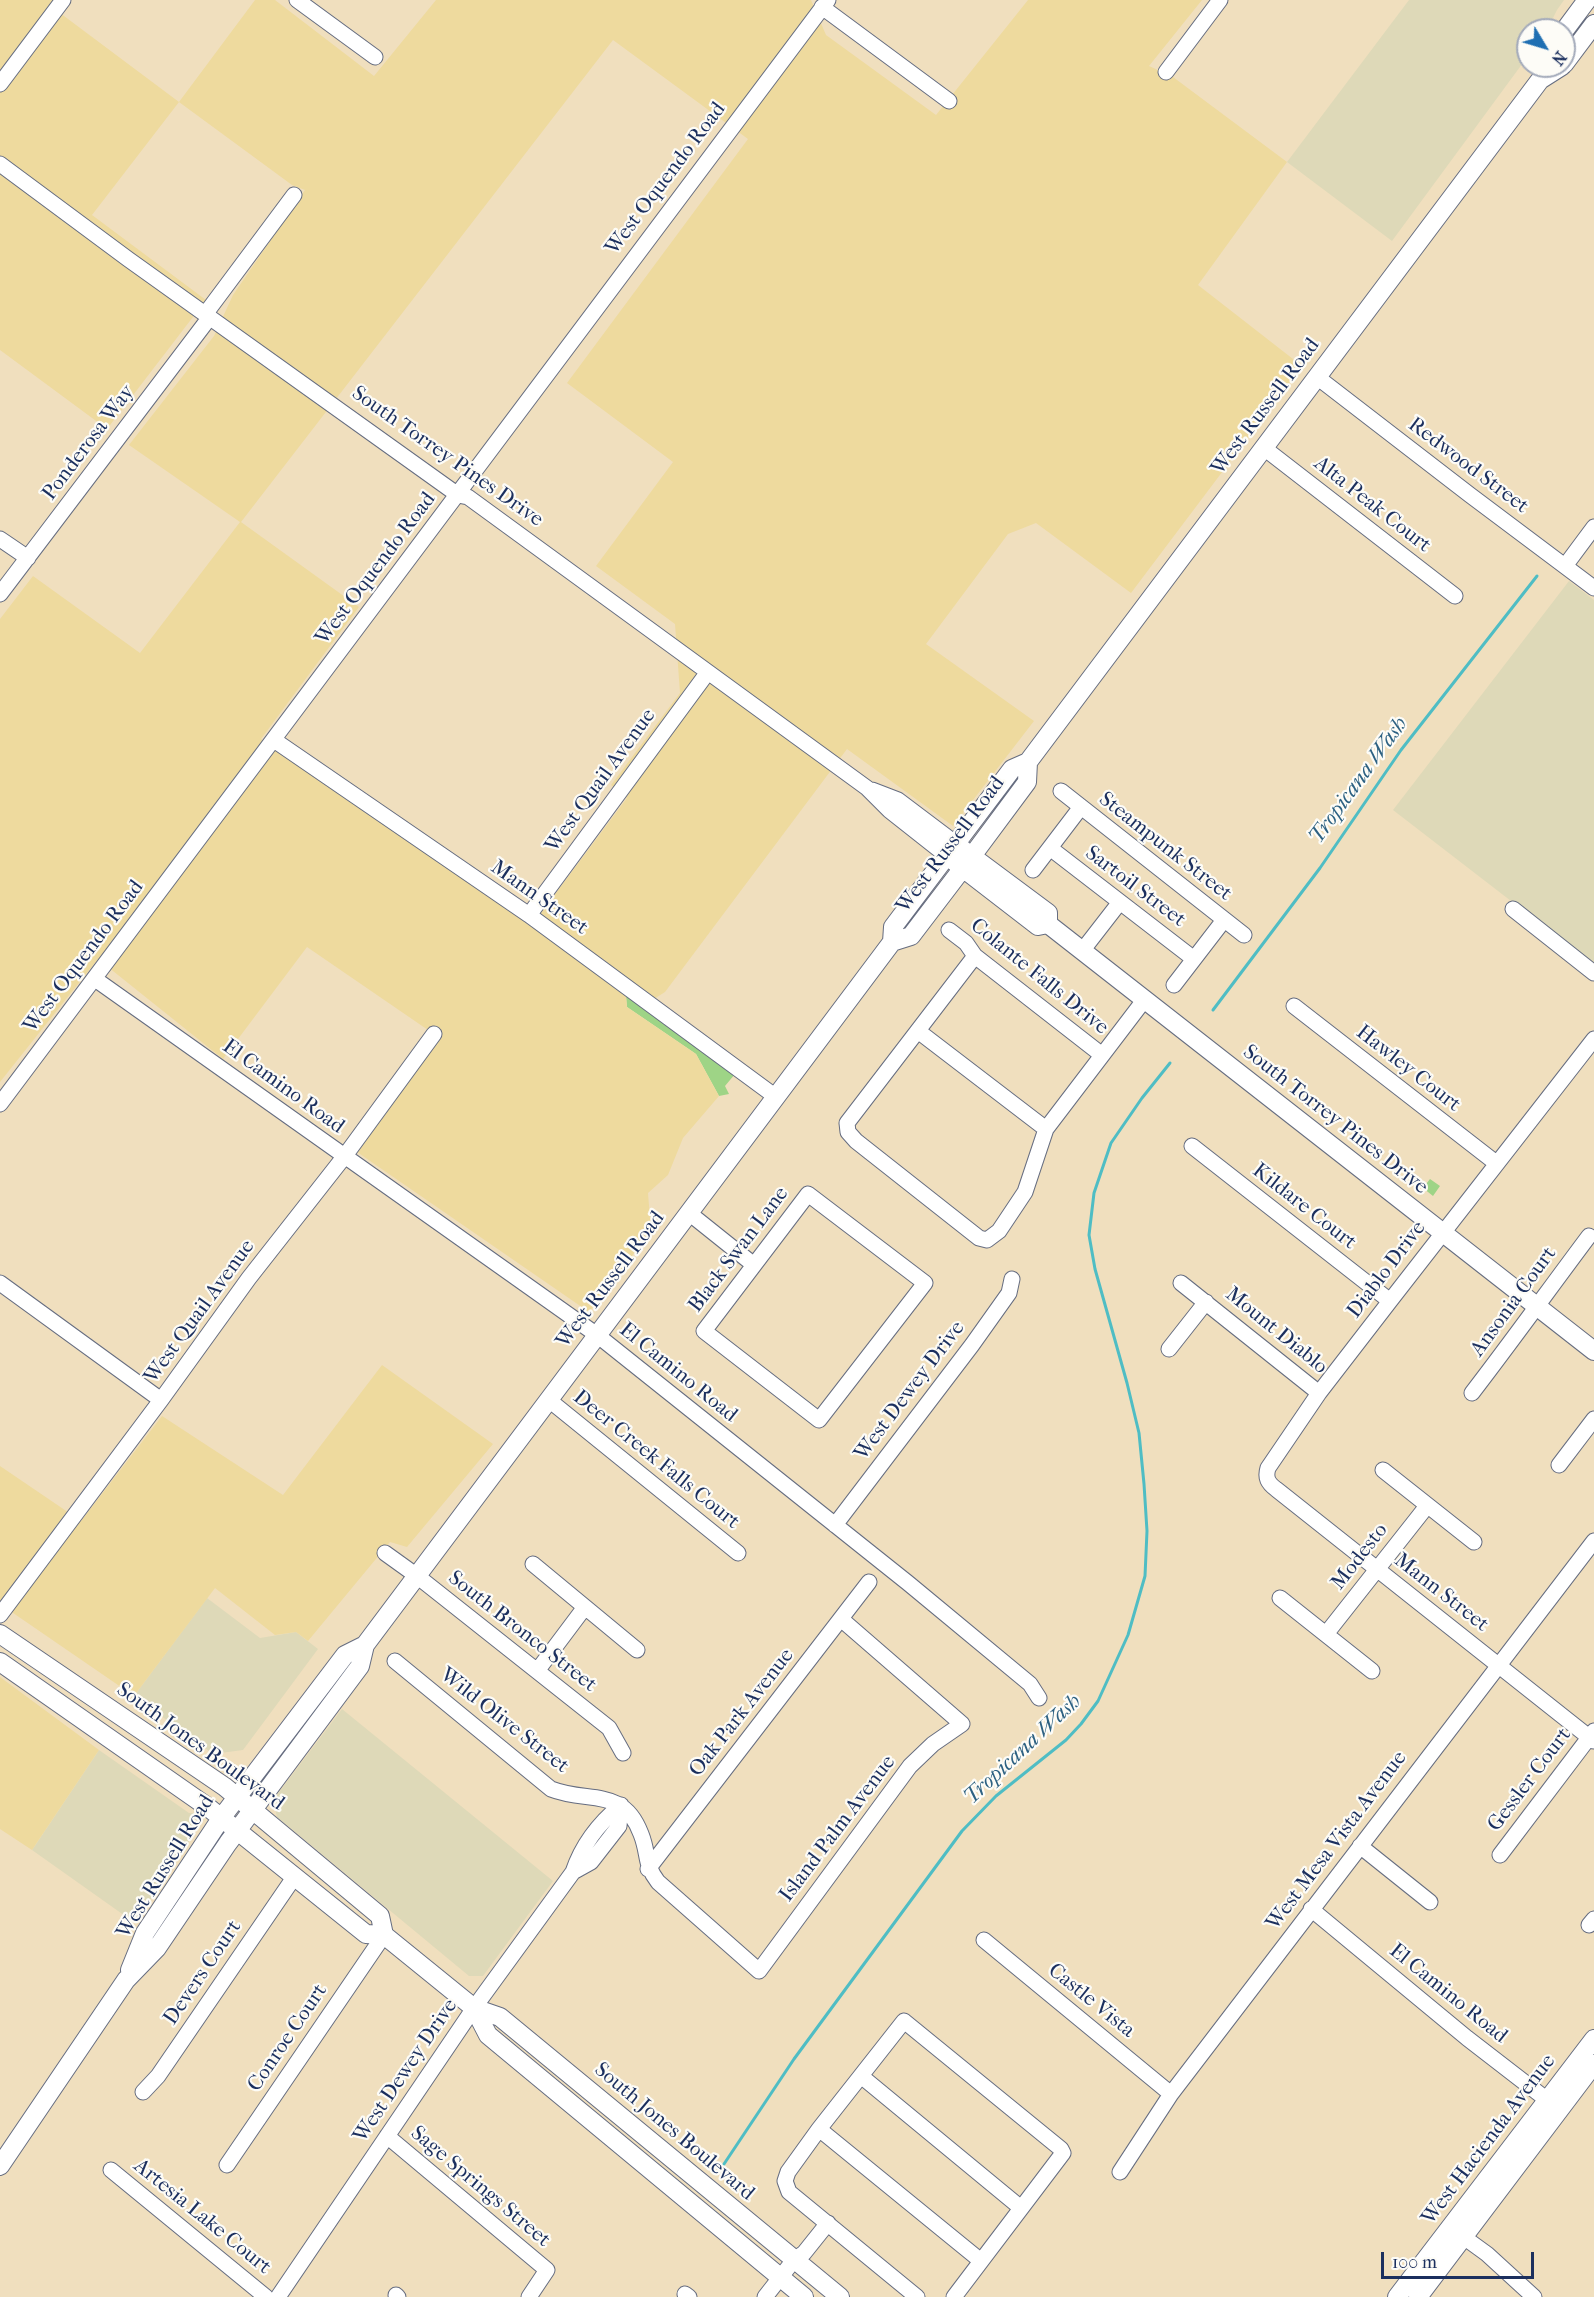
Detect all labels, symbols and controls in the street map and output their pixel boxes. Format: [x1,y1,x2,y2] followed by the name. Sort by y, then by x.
[1516,18,1576,78] north arrow
[1548,48,1570,69] text: N
[600,98,732,260] street label: West Oquendo Road
[1206,334,1326,480] street label: West Russell Road
[37,380,141,506] street label: Ponderosa Way
[346,381,548,533] street label: South Torrey Pines Drive
[1403,412,1533,520] street label: Redwood Street
[1308,451,1436,559] street label: Alta Peak Court
[310,488,442,650] street label: West Oquendo Road
[540,704,662,858] street label: West Quail Avenue
[1304,712,1414,850] water label: Tropicana Wash
[891,772,1011,918] street label: West Russell Road
[1093,787,1237,907] street label: Steampunk Street
[1080,841,1190,933] street label: Sartoil Street
[485,855,593,941] street label: Mann Street
[18,876,150,1038] street label: West Oquendo Road
[965,914,1113,1040] street label: Colante Falls Drive
[1351,1020,1465,1118] street label: Hawley Court
[217,1034,349,1140] street label: El Camino Road
[1237,1040,1433,1200] street label: South Torrey Pines Drive
[1247,1159,1361,1255] street label: Kildare Court
[684,1182,794,1318] street label: Black Swan Lane
[551,1207,671,1353] street label: West Russell Road
[1342,1217,1432,1323] street label: Diablo Drive
[139,1235,261,1389] street label: West Quail Avenue
[1466,1242,1562,1362] street label: Ansonia Court
[1220,1282,1332,1380] street label: Mount Diablo
[849,1316,971,1466] street label: West Dewey Drive
[614,1318,742,1428] street label: El Camino Road
[568,1385,744,1535] street label: Deer Creek Falls Court
[1326,1519,1394,1595] street label: Modesto
[1389,1548,1493,1638] street label: Mann Street
[443,1566,601,1698] street label: South Bronco Street
[684,1644,800,1782] street label: Oak Park Avenue
[434,1663,574,1779] street label: Wild Olive Street
[111,1678,289,1816] street label: South Jones Boulevard
[959,1689,1087,1811] water label: Tropicana Wash
[1483,1723,1577,1837] street label: Gessler Court
[1261,1746,1413,1936] street label: West Mesa Vista Avenue
[775,1751,901,1907] street label: Island Palm Avenue
[112,1790,220,1944] street label: West Russell Road
[159,1916,247,2030] street label: Devers Court
[1384,1939,1512,2049] street label: El Camino Road
[1042,1958,1140,2044] street label: Castle Vista
[243,1979,333,2097] street label: Conroe Court
[349,1994,463,2148] street label: West Dewey Drive
[1417,2050,1561,2230] street label: West Hacienda Avenue
[589,2058,759,2206] street label: South Jones Boulevard
[405,2121,555,2253] street label: Sage Springs Street
[128,2154,276,2280] street label: Artesia Lake Court
[1384,2240,1537,2278] scale bar
[1392,2252,1437,2273] text: 100 m

